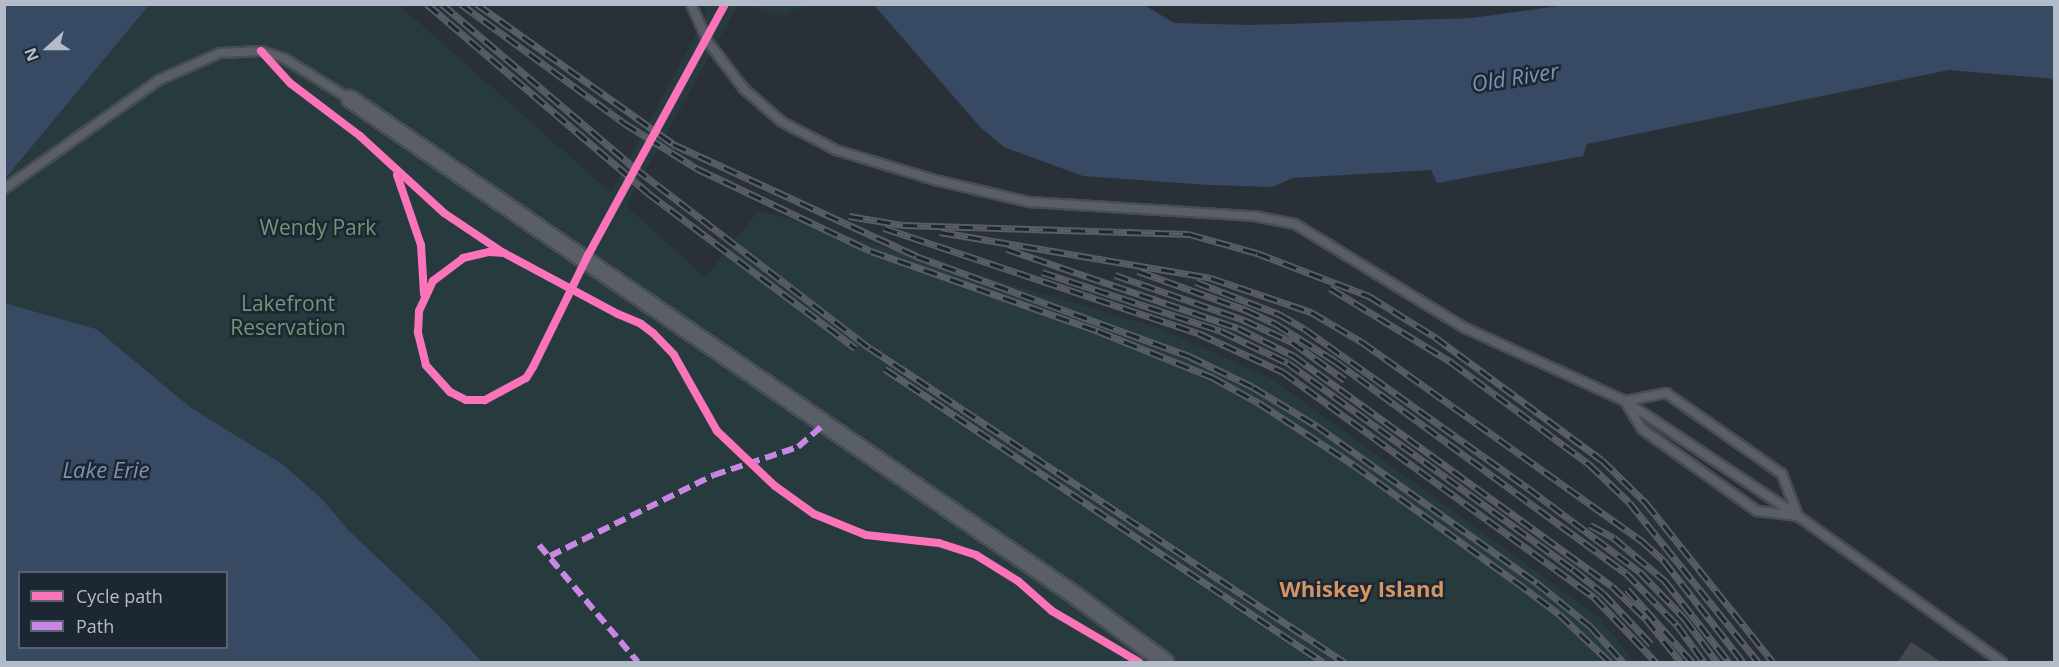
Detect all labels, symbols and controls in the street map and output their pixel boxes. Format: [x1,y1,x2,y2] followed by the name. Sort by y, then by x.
[18,18,78,78] north arrow
[19,44,44,64] text: N
[1470,57,1560,97] water label: Old River
[260,214,376,240] park label: Wendy Park
[230,290,346,340] park label: Lakefront Reservation
[63,457,149,483] water label: Lake Erie
[18,571,228,649] legend
[1280,576,1444,602] district label: Whiskey Island
[76,584,163,608] text: Cycle path
[76,614,114,638] text: Path

